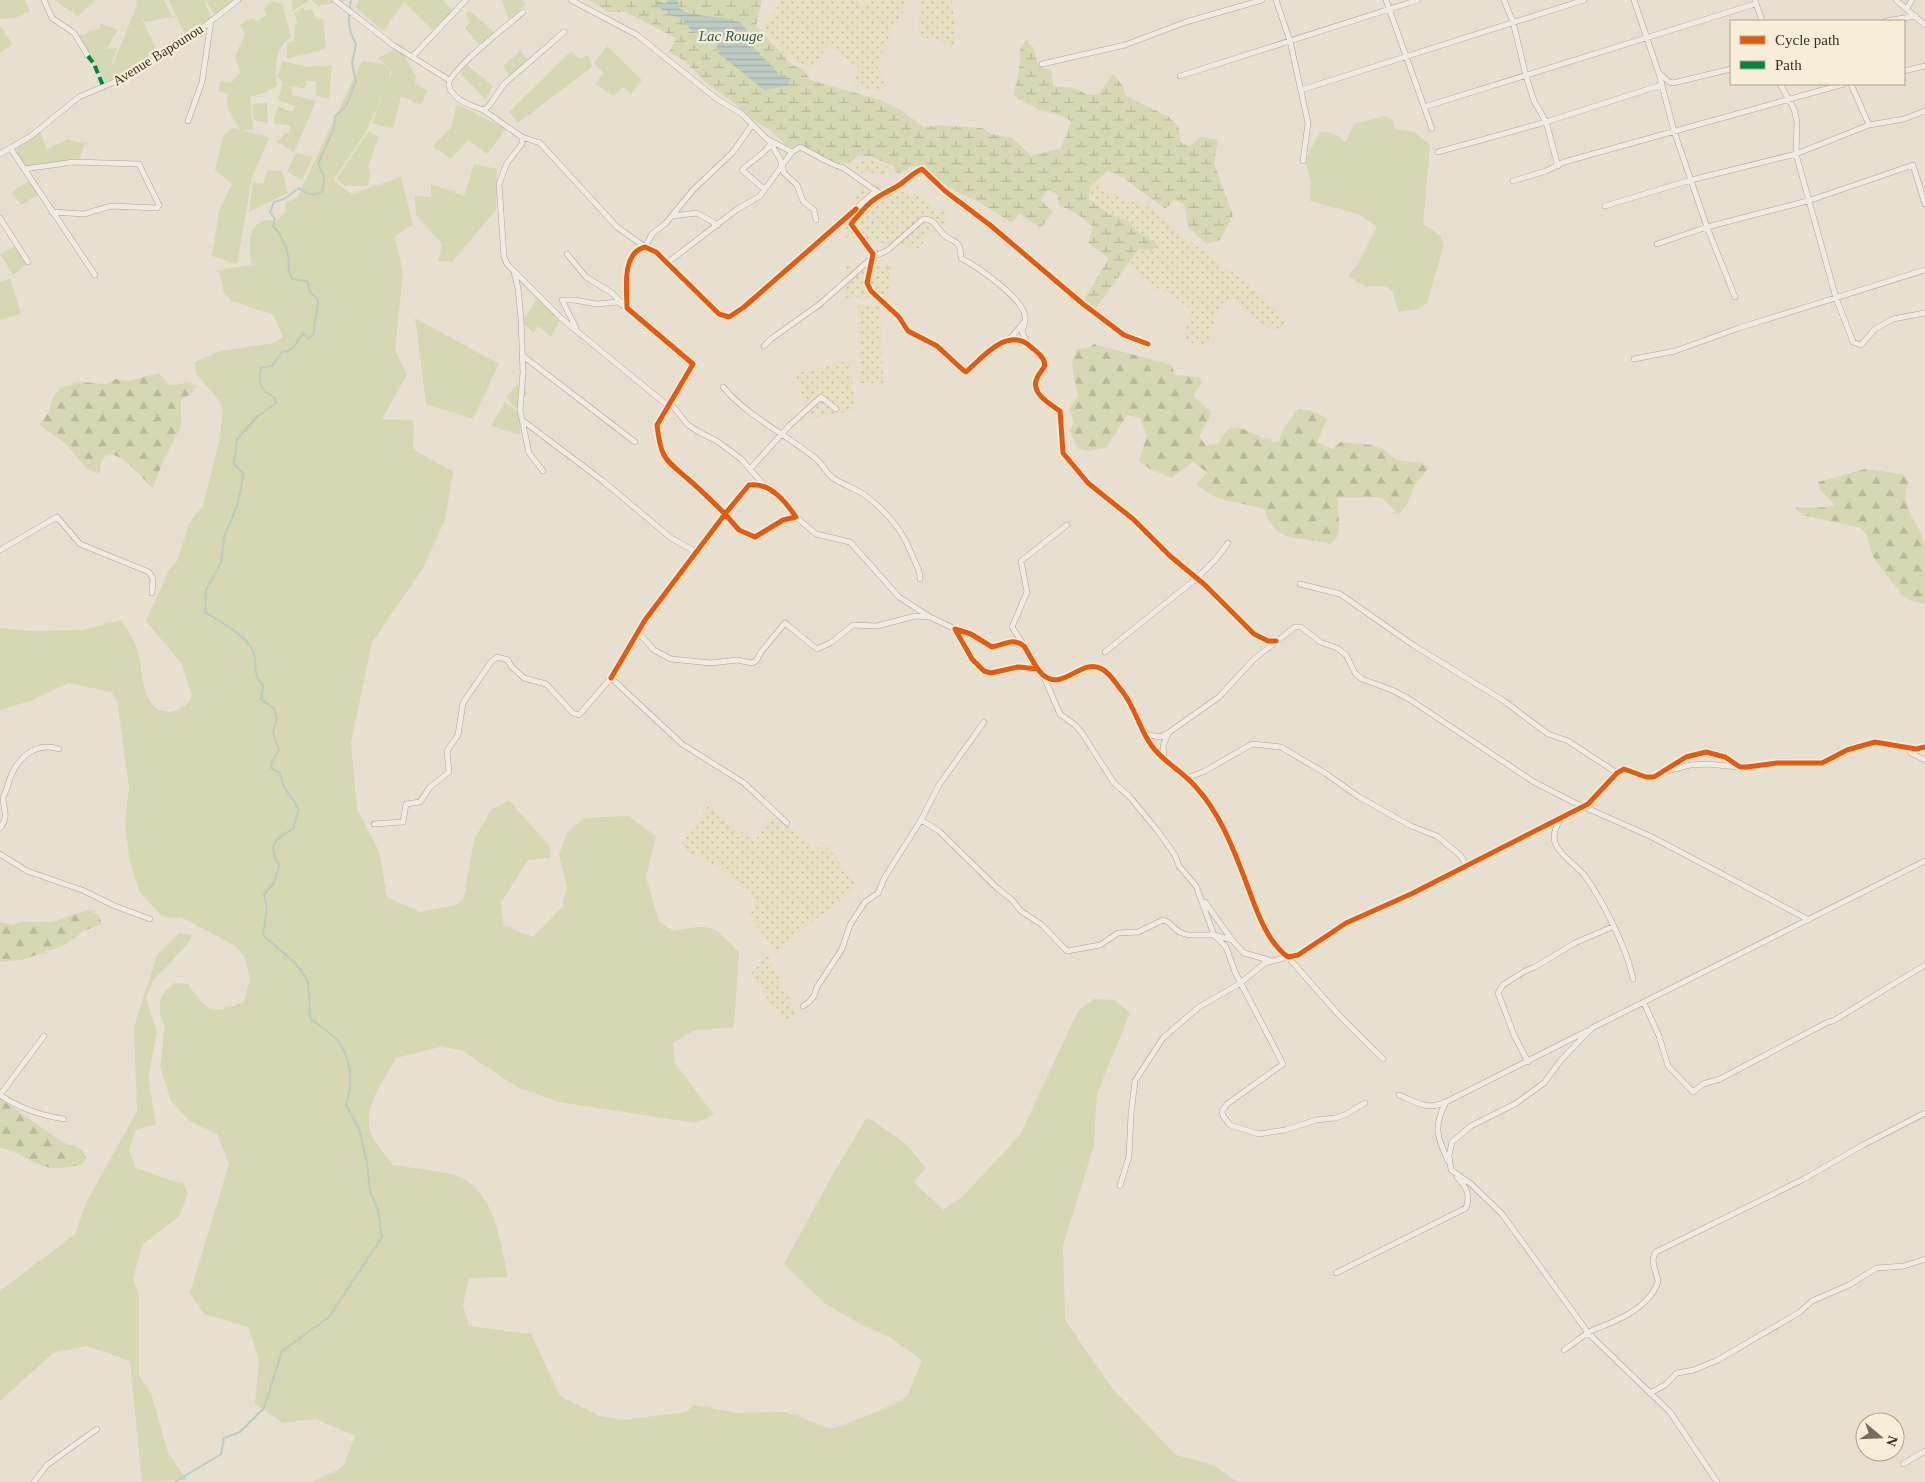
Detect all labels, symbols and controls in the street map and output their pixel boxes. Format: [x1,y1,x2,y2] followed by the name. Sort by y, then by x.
[1730,20,1905,85] legend
[110,21,206,89] street label: Avenue Bapounou
[698,28,764,44] water label: Lac Rouge
[1775,32,1840,48] text: Cycle path
[1775,57,1802,73] text: Path
[1855,1412,1905,1462] north arrow
[1883,1434,1901,1448] text: N

